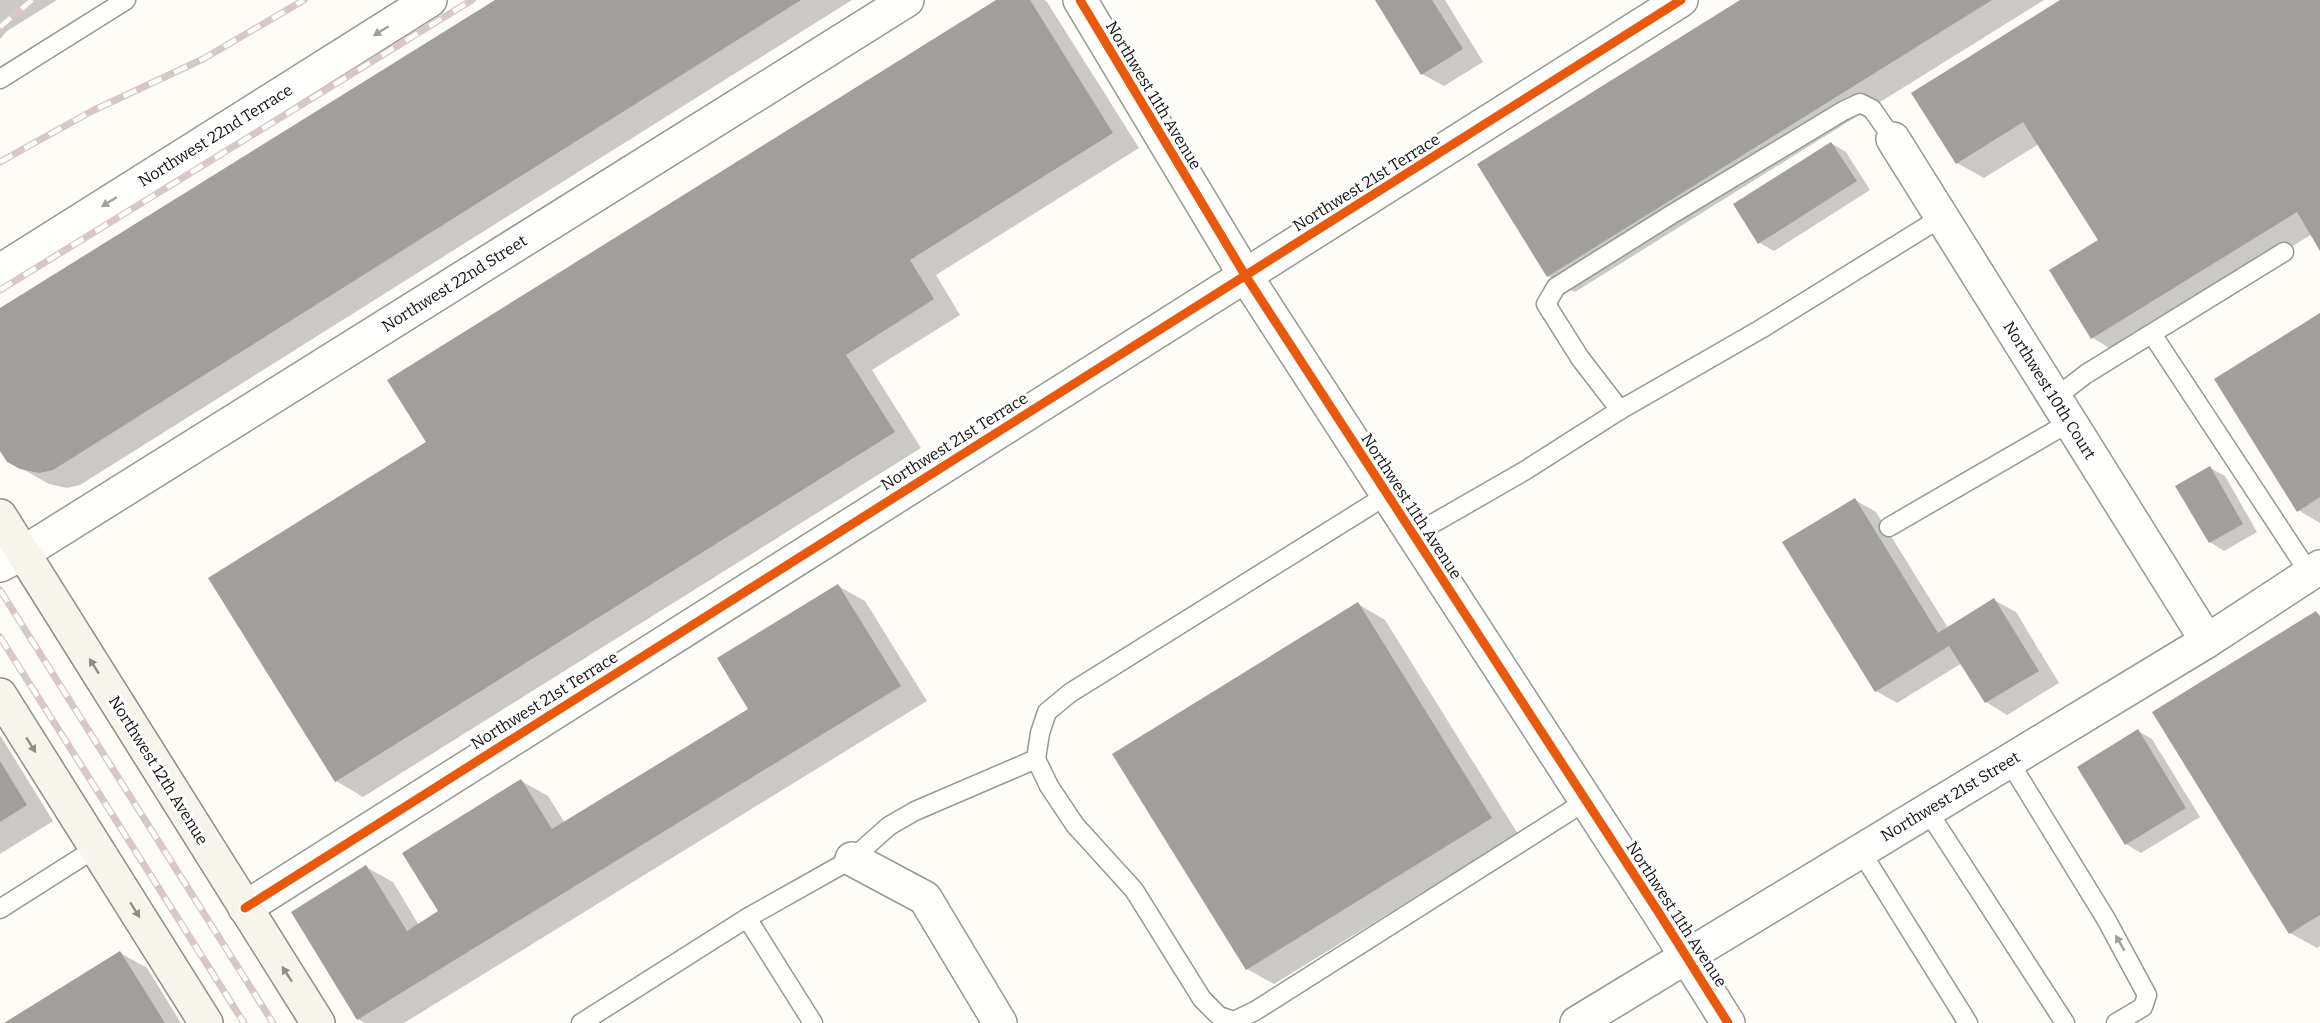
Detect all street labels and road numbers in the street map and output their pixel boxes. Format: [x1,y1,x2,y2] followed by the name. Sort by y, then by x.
[1102,18,1205,173] street label: Northwest 11th Avenue
[135,80,296,191] street label: Northwest 22nd Terrace
[1289,129,1443,235] street label: Northwest 21st Terrace
[378,231,530,336] street label: Northwest 22nd Street
[1999,318,2100,463] street label: Northwest 10th Court
[877,388,1031,494] street label: Northwest 21st Terrace
[1357,430,1466,583] street label: Northwest 11th Avenue
[467,647,621,753] street label: Northwest 21st Terrace
[105,692,212,848] street label: Northwest 12th Avenue
[1877,747,2023,845] street label: Northwest 21st Street
[1622,838,1731,991] street label: Northwest 11th Avenue

